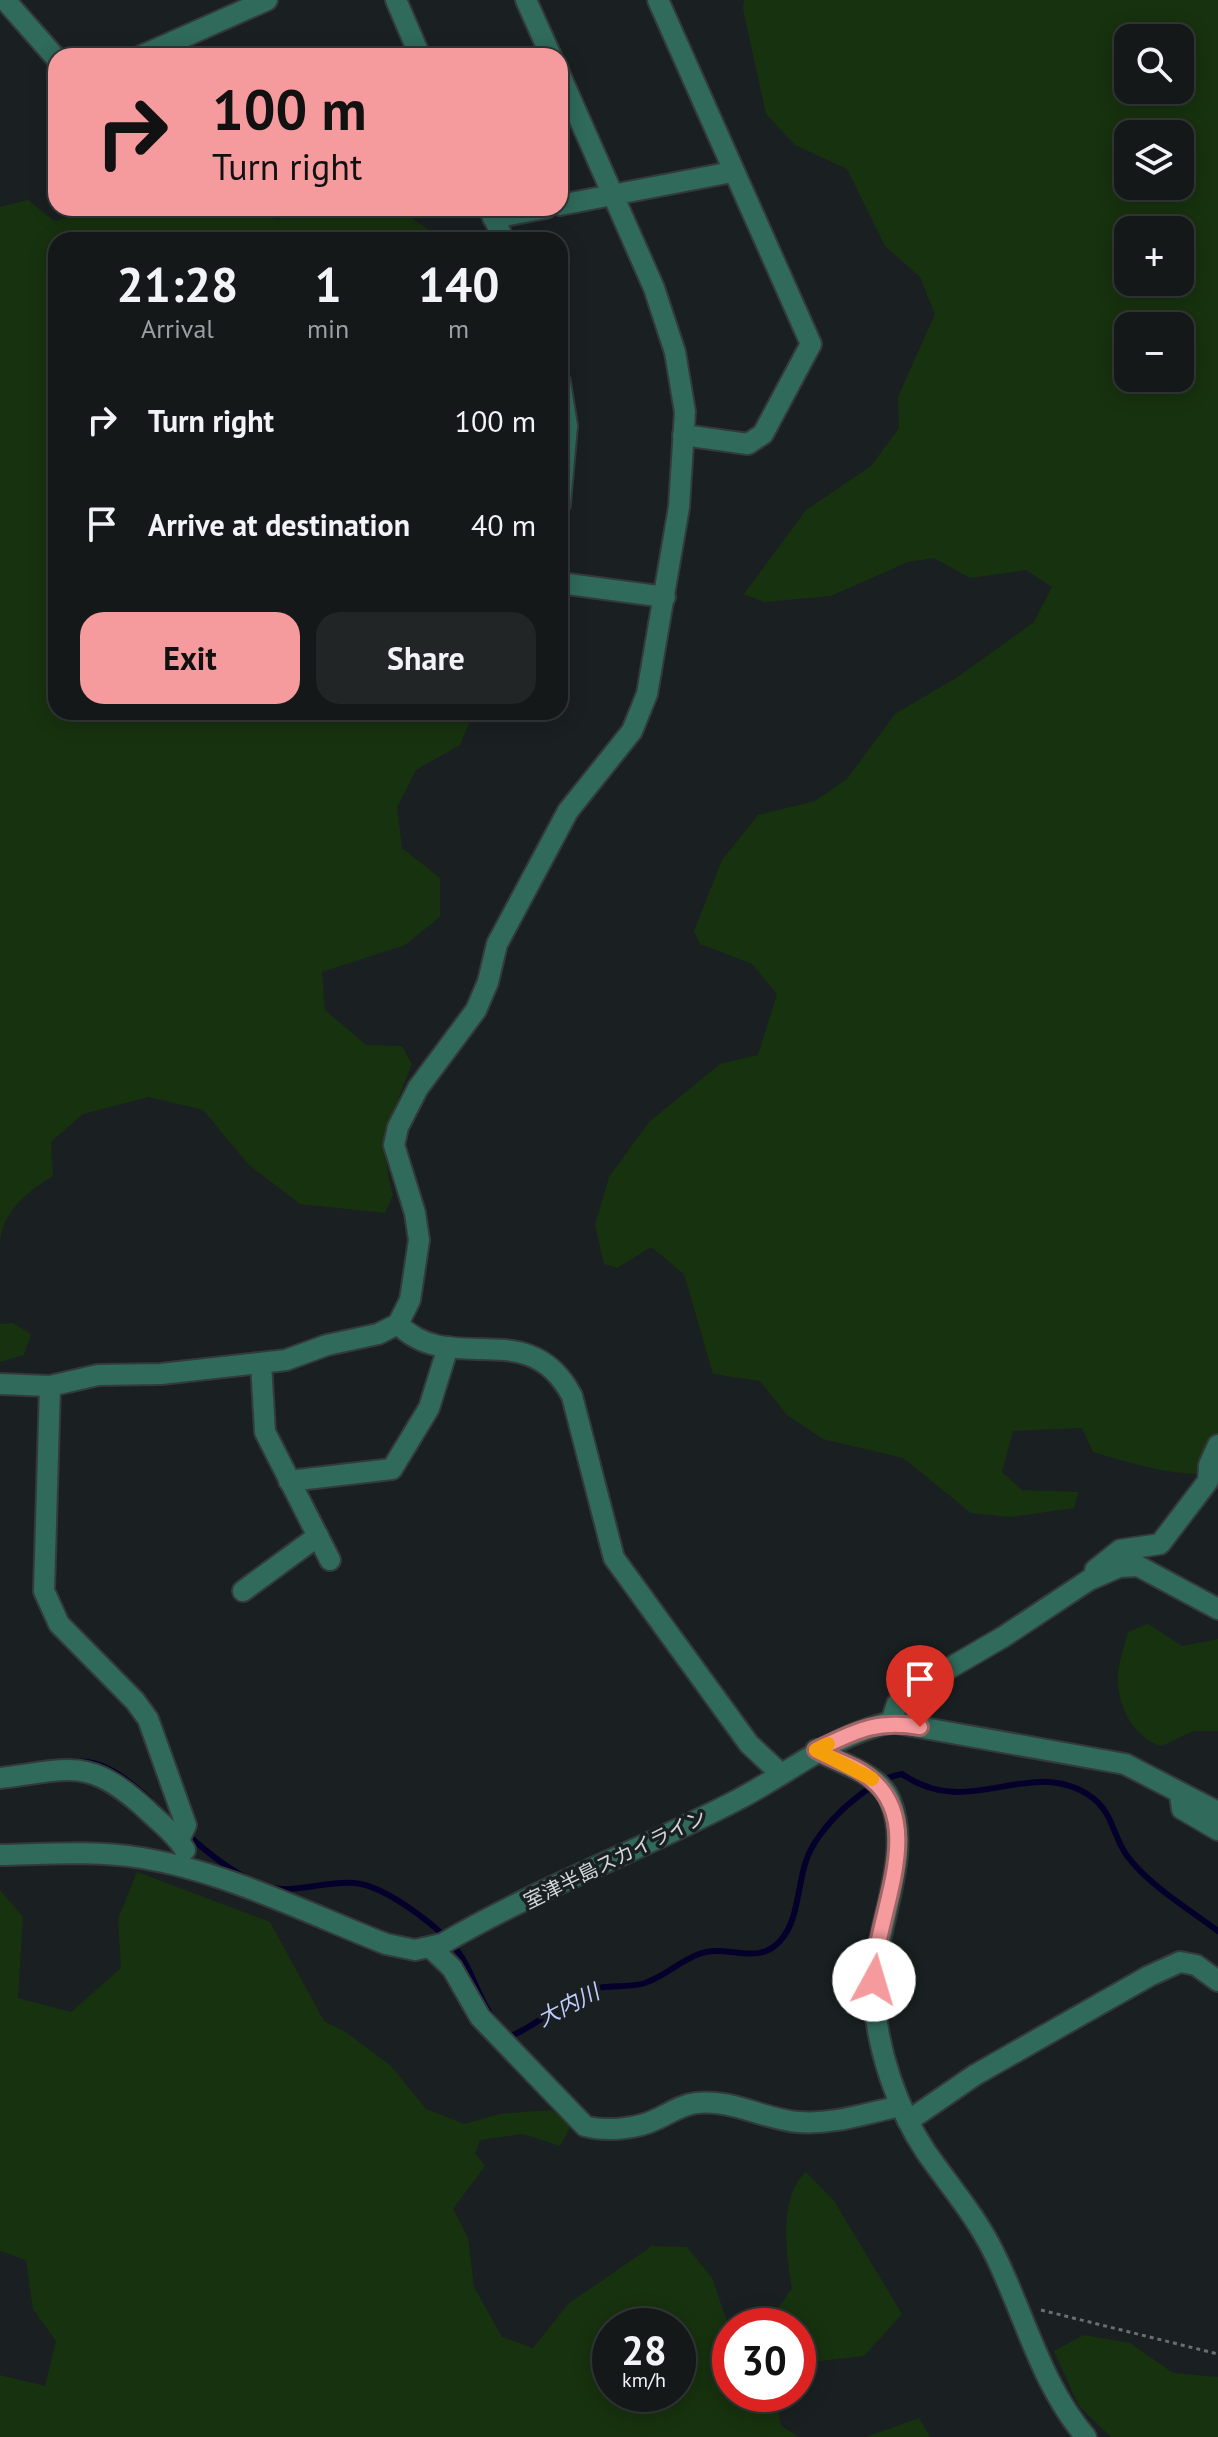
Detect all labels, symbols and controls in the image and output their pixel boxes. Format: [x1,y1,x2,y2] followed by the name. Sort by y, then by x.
[1114,24,1194,392] map controls
[1114,24,1194,104] button: search
[212,73,367,145] text: 100 m
[80,80,184,184] icon: right
[1114,120,1194,200] button: layers
[212,143,362,190] text: Turn right
[1114,216,1194,296] button: +
[117,253,238,315] text: 21:28
[314,253,342,315] text: 1
[418,253,499,315] text: 140
[141,312,214,345] text: Arrival
[307,312,349,345] text: min
[448,312,469,345] text: m
[1114,312,1194,392] button: −
[80,398,124,442] icon: right
[148,401,274,440] text: Turn right
[455,401,536,440] text: 100 m
[80,502,124,546] icon: arrive
[148,505,410,544] text: Arrive at destination
[471,505,536,544] text: 40 m
[80,612,300,704] button: Exit
[316,612,536,704] button: Share
[886,1645,954,1727] pin
[898,1657,942,1701] icon: arrive
[519,1803,711,1915] street label: 室津半島スカイライン
[832,1938,916,2022] position arrow
[532,1977,606,2032] water label: 大内川
[712,2308,816,2412] speed limit sign: 30
[621,2324,667,2376] text: 28
[622,2367,666,2393] text: km/h

